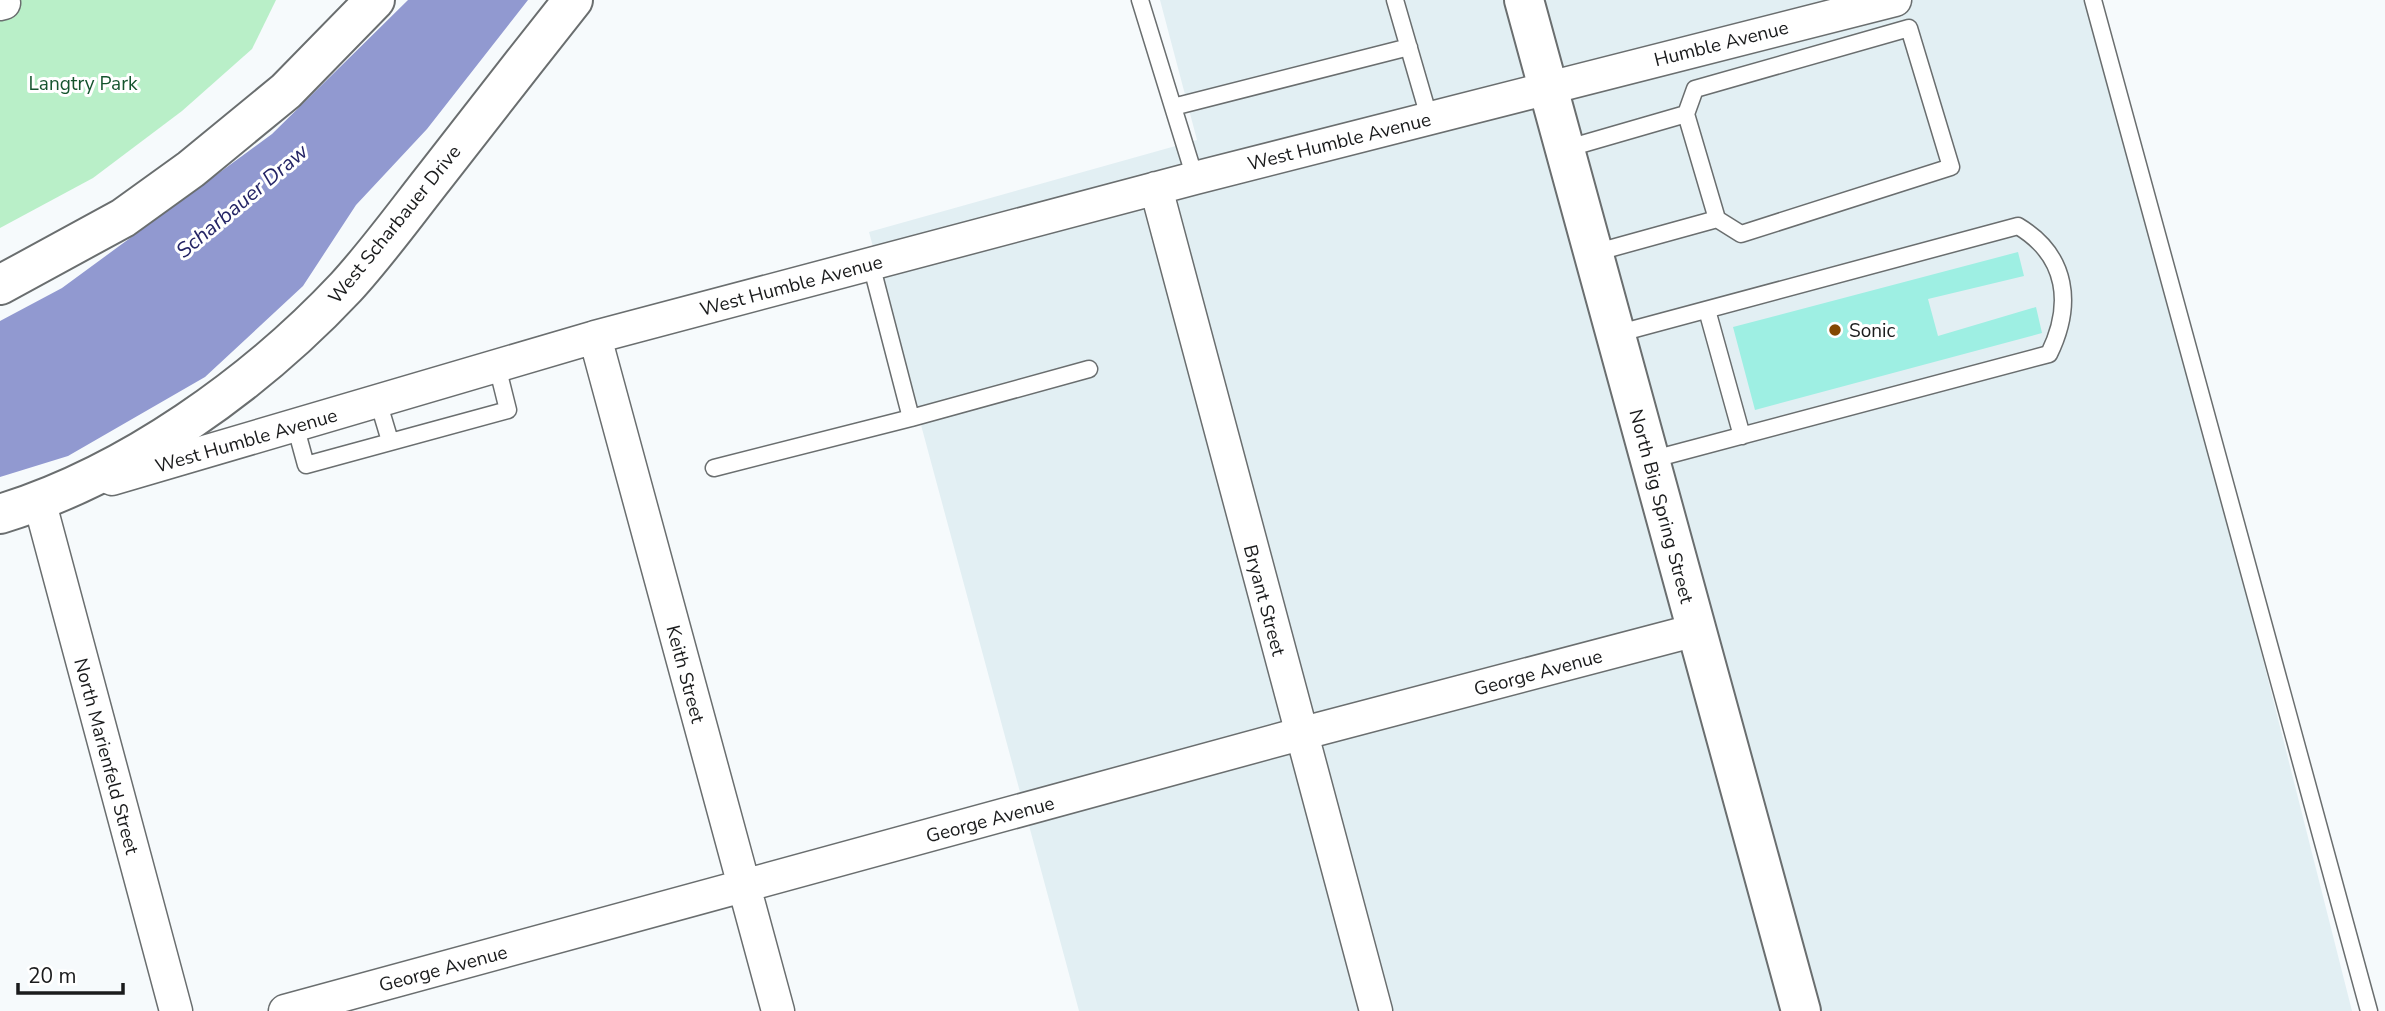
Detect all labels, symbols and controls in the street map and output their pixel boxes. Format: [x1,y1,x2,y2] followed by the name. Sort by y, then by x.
[1651,15,1791,73] street label: Humble Avenue
[29,71,138,97] park label: Langtry Park
[1245,107,1434,177] street label: West Humble Avenue
[170,137,314,264] water label: Scharbauer Draw
[323,140,467,309] street label: West Scharbauer Drive
[697,249,885,323] street label: West Humble Avenue
[1849,318,1895,344] place label: Sonic
[1827,322,1843,338] marker: Sonic
[152,403,340,479] street label: West Humble Avenue
[1623,406,1700,607] street label: North Big Spring Street
[1237,542,1291,659] street label: Bryant Street
[659,622,711,726] street label: Keith Street
[1471,643,1605,703] street label: George Avenue
[67,655,145,858] street label: North Marienfeld Street
[923,790,1057,850] street label: George Avenue
[376,939,510,999] street label: George Avenue
[18,951,122,995] scale bar
[28,962,77,990] text: 20 m

